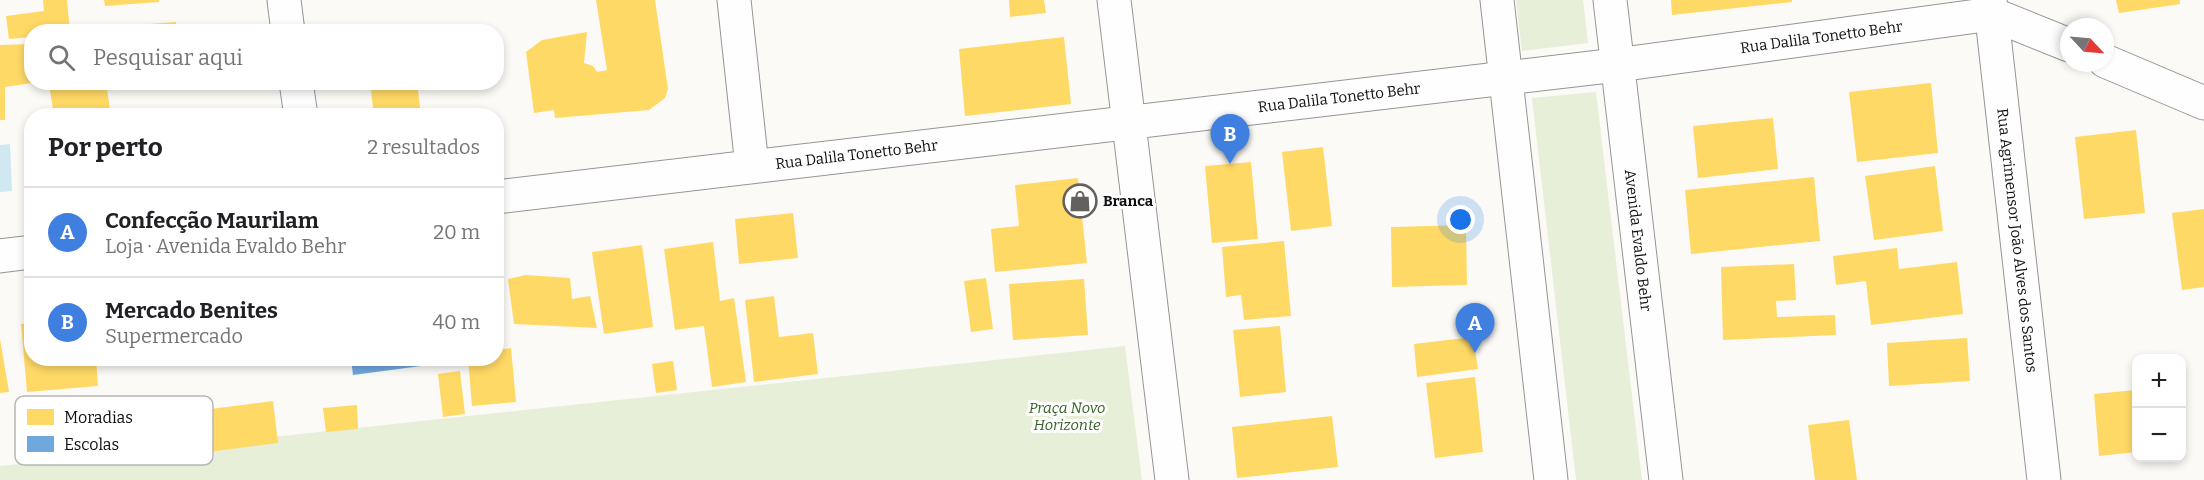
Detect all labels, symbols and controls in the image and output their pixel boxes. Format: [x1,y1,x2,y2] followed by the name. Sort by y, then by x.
[1739,17,1904,57] street label: Rua Dalila Tonetto Behr
[2060,18,2114,72] north arrow
[24,24,504,90] search box
[45,41,78,74] icon: search
[93,44,243,71] text: Pesquisar aqui
[1257,79,1422,116] street label: Rua Dalila Tonetto Behr
[1993,107,2041,374] street label: Rua Agrimensor João Alves dos Santos
[1210,114,1250,164] pin: B
[48,132,163,163] text: Por perto
[367,135,480,159] text: 2 resultados
[774,136,939,173] street label: Rua Dalila Tonetto Behr
[1621,168,1655,313] street label: Avenida Evaldo Behr
[1062,183,1098,219] shop icon: Branca
[1103,192,1154,210] place label: Branca
[1446,205,1475,234] your location
[105,207,319,234] text: Confecção Maurilam
[60,220,75,244] text: A
[433,220,480,244] text: 20 m
[105,234,346,258] text: Loja · Avenida Evaldo Behr
[105,297,278,324] text: Mercado Benites
[1456,304,1494,353] pin: A
[61,310,74,334] text: B
[432,310,480,334] text: 40 m
[105,324,243,348] text: Supermercado
[2132,354,2186,462] map controls
[2132,354,2186,408] button: +
[15,396,213,465] legend
[1029,399,1105,434] park label: Praça Novo Horizonte
[64,408,133,427] text: Moradias
[2132,408,2186,462] button: −
[64,435,119,454] text: Escolas

